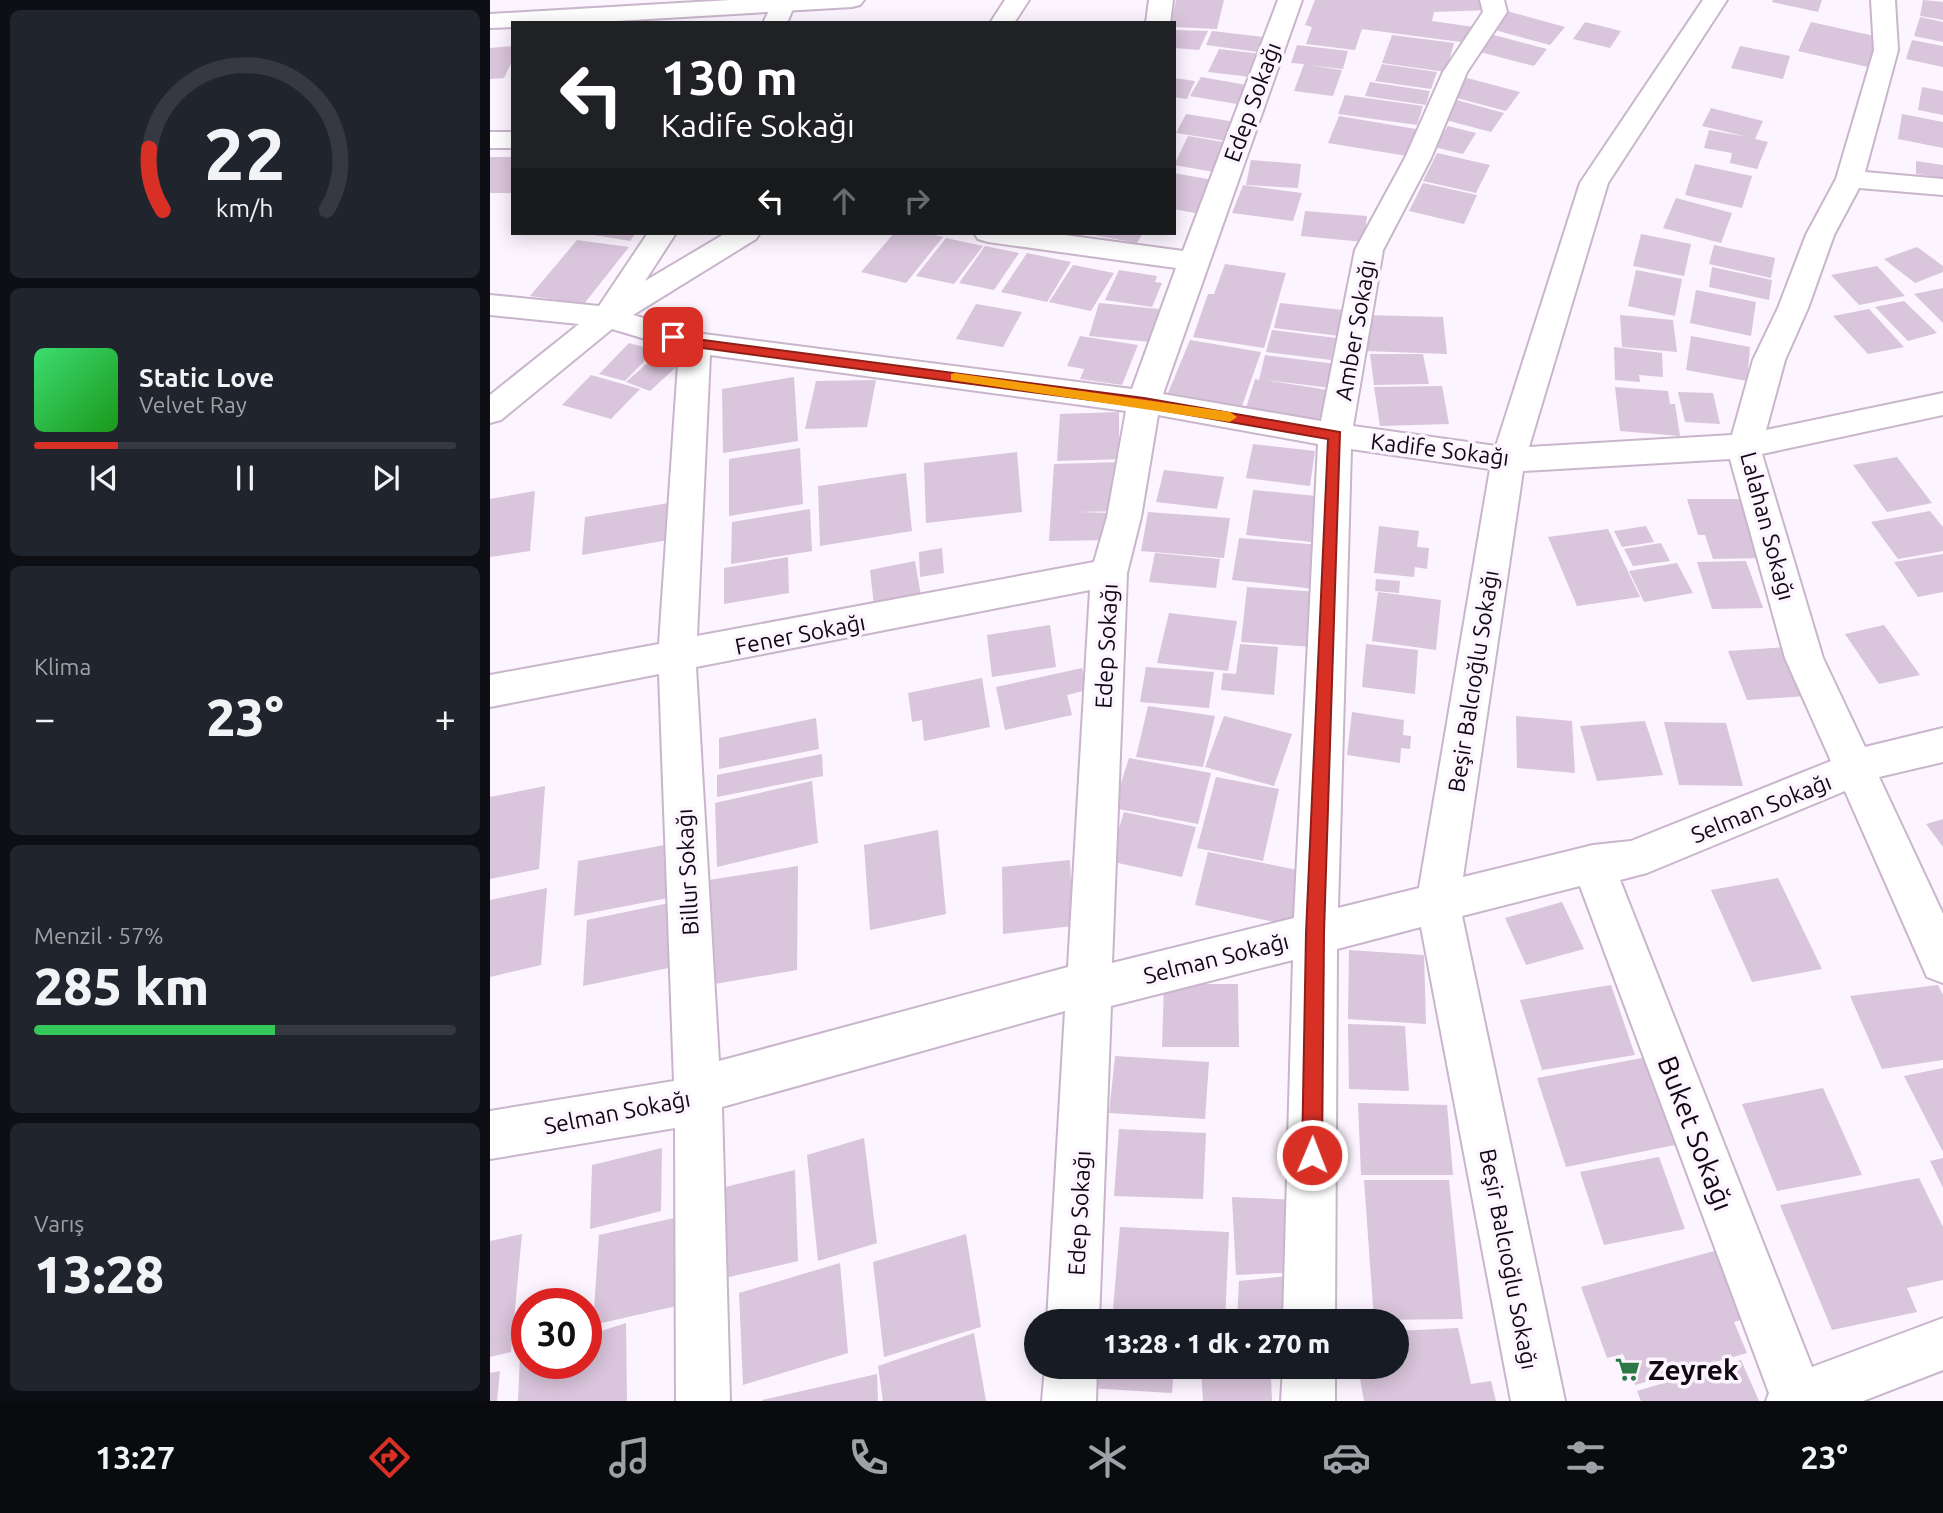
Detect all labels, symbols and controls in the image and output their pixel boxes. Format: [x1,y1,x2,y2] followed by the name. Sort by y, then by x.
[1219,39,1285,165] street label: Edep Sokağı
[546,49,637,140] icon: left
[661,49,798,104] text: 130 m
[661,107,855,143] text: Kadife Sokağı
[204,112,286,194] text: 22
[752,182,790,220] icon: left
[825,182,863,220] icon: ahead
[898,182,936,220] icon: right
[216,194,274,222] text: km/h
[1330,258,1380,402] street label: Amber Sokağı
[643,307,703,367] pin
[654,318,692,356] icon: arrive
[139,363,274,392] text: Static Love
[139,392,247,417] text: Velvet Ray
[1369,428,1511,470] street label: Kadife Sokağı
[1736,449,1800,603] street label: Lalahan Sokağı
[85,459,123,497] icon: previous
[226,459,264,497] icon: pause
[367,459,405,497] icon: next
[1443,568,1503,794] street label: Beşir Balcıoğlu Sokağı
[1090,583,1122,709] street label: Edep Sokağı
[733,609,867,659] street label: Fener Sokağı
[34,654,91,679] text: Klima
[206,688,284,746] text: 23°
[34,697,55,739] text: −
[435,697,456,739] text: +
[1687,769,1835,847] street label: Selman Sokağı
[671,808,703,936] street label: Billur Sokağı
[34,923,164,948] text: Menzil · 57%
[1141,928,1291,988] street label: Selman Sokağı
[34,957,209,1015] text: 285 km
[1652,1051,1740,1215] street label: Buket Sokağı
[542,1086,692,1138] street label: Selman Sokağı
[1275,1118,1349,1192] position arrow
[1475,1146,1543,1372] street label: Beşir Balcıoğlu Sokağı
[1063,1150,1095,1276] street label: Edep Sokağı
[34,1211,84,1236] text: Varış
[34,1245,164,1303] text: 13:28
[511,1288,602,1379] speed limit sign: 30
[1103,1329,1330,1358] text: 13:28 · 1 dk · 270 m
[1648,1354,1739,1385] place label: Zeyrek
[1614,1355,1642,1383] supermarket icon: Zeyrek
[365,1433,414,1482] icon: directions
[605,1433,654,1482] icon: music
[844,1433,893,1482] icon: phone
[1083,1433,1132,1482] icon: climate
[1322,1433,1371,1482] icon: car
[1561,1433,1610,1482] icon: filters
[95,1439,175,1475] text: 13:27
[1800,1439,1848,1475] text: 23°

